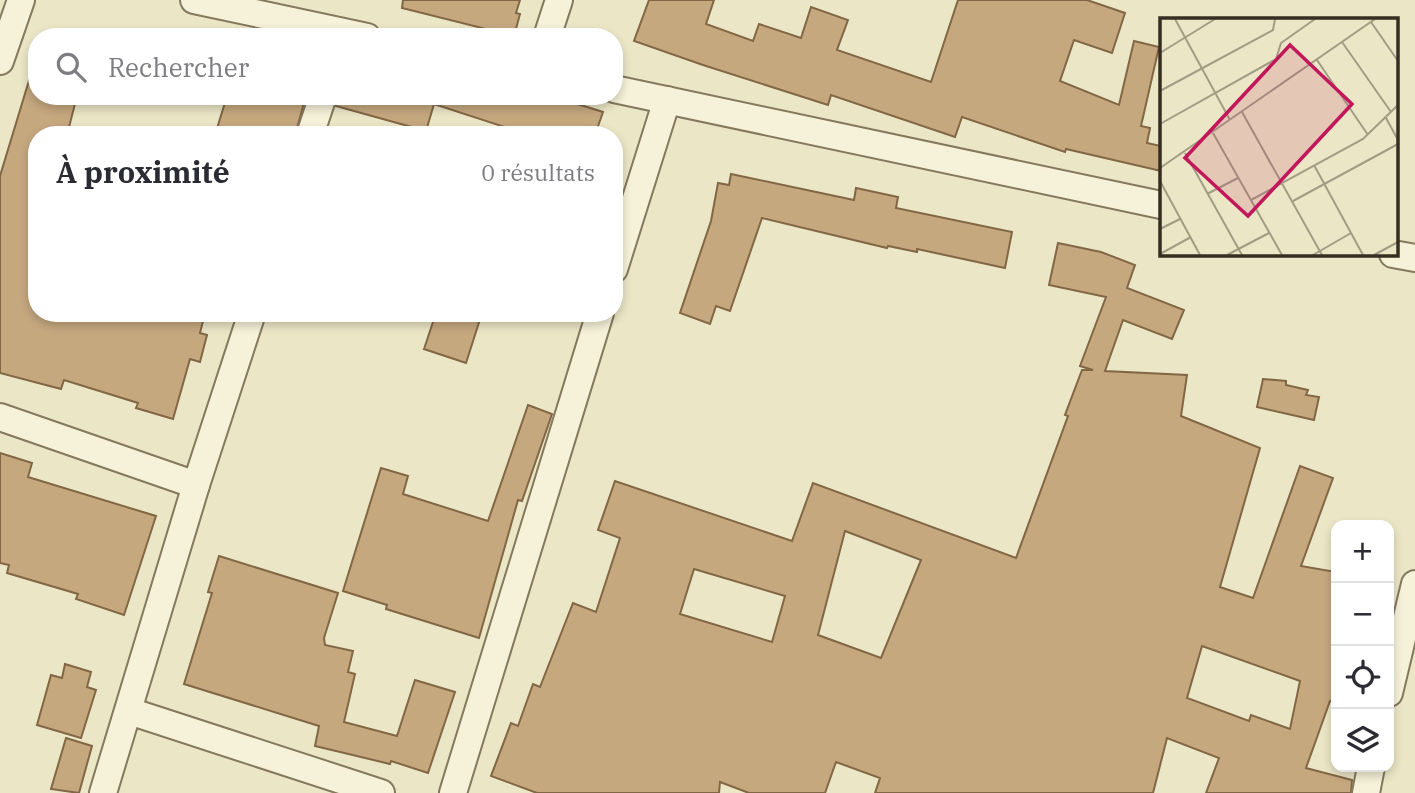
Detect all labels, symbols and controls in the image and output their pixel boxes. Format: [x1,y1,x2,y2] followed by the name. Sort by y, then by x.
[1160,18,1398,256] inset map
[28,28,623,105] search box
[52,48,90,86] icon: search
[108,50,249,84] text: Rechercher
[56,152,230,191] text: À proximité
[481,157,595,187] text: 0 résultats
[1331,520,1394,772] map controls
[1331,520,1394,583] button: +
[1331,583,1394,646] button: −
[1331,646,1394,709] button: locate
[1331,709,1394,772] button: layers

